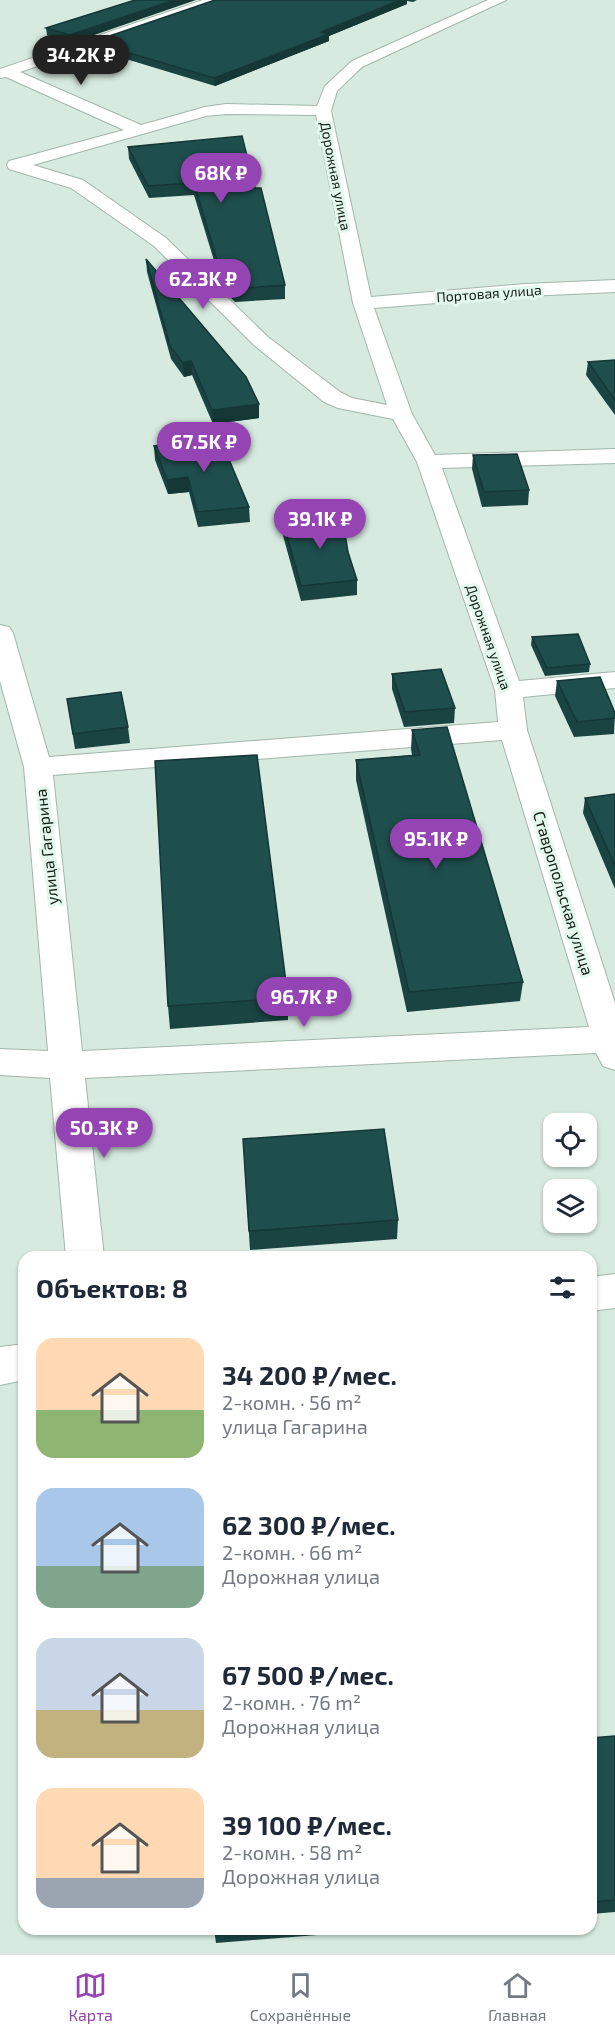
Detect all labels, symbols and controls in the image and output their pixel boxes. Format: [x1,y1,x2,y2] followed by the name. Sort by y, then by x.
[26,35,136,86] pin: 34.2K ₽
[46,42,116,66] text: 34.2K ₽
[317,120,355,232] street label: Дорожная улица
[179,153,263,204] pin: 68K ₽
[195,160,247,184] text: 68K ₽
[148,259,258,310] pin: 62.3K ₽
[169,266,237,290] text: 62.3K ₽
[436,281,542,305] street label: Портовая улица
[149,422,259,473] pin: 67.5K ₽
[171,429,237,453] text: 67.5K ₽
[265,499,375,550] pin: 39.1K ₽
[288,506,352,530] text: 39.1K ₽
[463,582,515,692] street label: Дорожная улица
[30,788,63,906] street label: улица Гагарина
[529,809,598,978] street label: Ставропольская улица
[381,819,491,870] pin: 95.1K ₽
[404,826,468,850] text: 95.1K ₽
[249,977,359,1028] pin: 96.7K ₽
[270,984,338,1008] text: 96.7K ₽
[49,1108,159,1159] pin: 50.3K ₽
[543,1113,597,1233] map controls
[543,1113,597,1167] button: locate
[70,1115,138,1139] text: 50.3K ₽
[543,1179,597,1233] button: layers
[546,1271,579,1304] icon: filters
[36,1272,188,1303] text: Объектов: 8
[222,1359,397,1390] text: 34 200 ₽/мес.
[84,1362,156,1434] icon: home
[222,1390,362,1414] text: 2-комн. · 56 m²
[222,1414,368,1438] text: улица Гагарина
[222,1509,396,1540] text: 62 300 ₽/мес.
[84,1512,156,1584] icon: home
[222,1540,362,1564] text: 2-комн. · 66 m²
[222,1564,380,1588] text: Дорожная улица
[222,1659,394,1690] text: 67 500 ₽/мес.
[84,1662,156,1734] icon: home
[222,1690,361,1714] text: 2-комн. · 76 m²
[222,1714,380,1738] text: Дорожная улица
[222,1809,392,1840] text: 39 100 ₽/мес.
[84,1812,156,1884] icon: home
[222,1840,362,1864] text: 2-комн. · 58 m²
[222,1864,380,1888] text: Дорожная улица
[68,1969,113,2024] tab: Карта
[250,1969,351,2024] tab: Сохранённые
[488,1969,547,2024] tab: Главная

